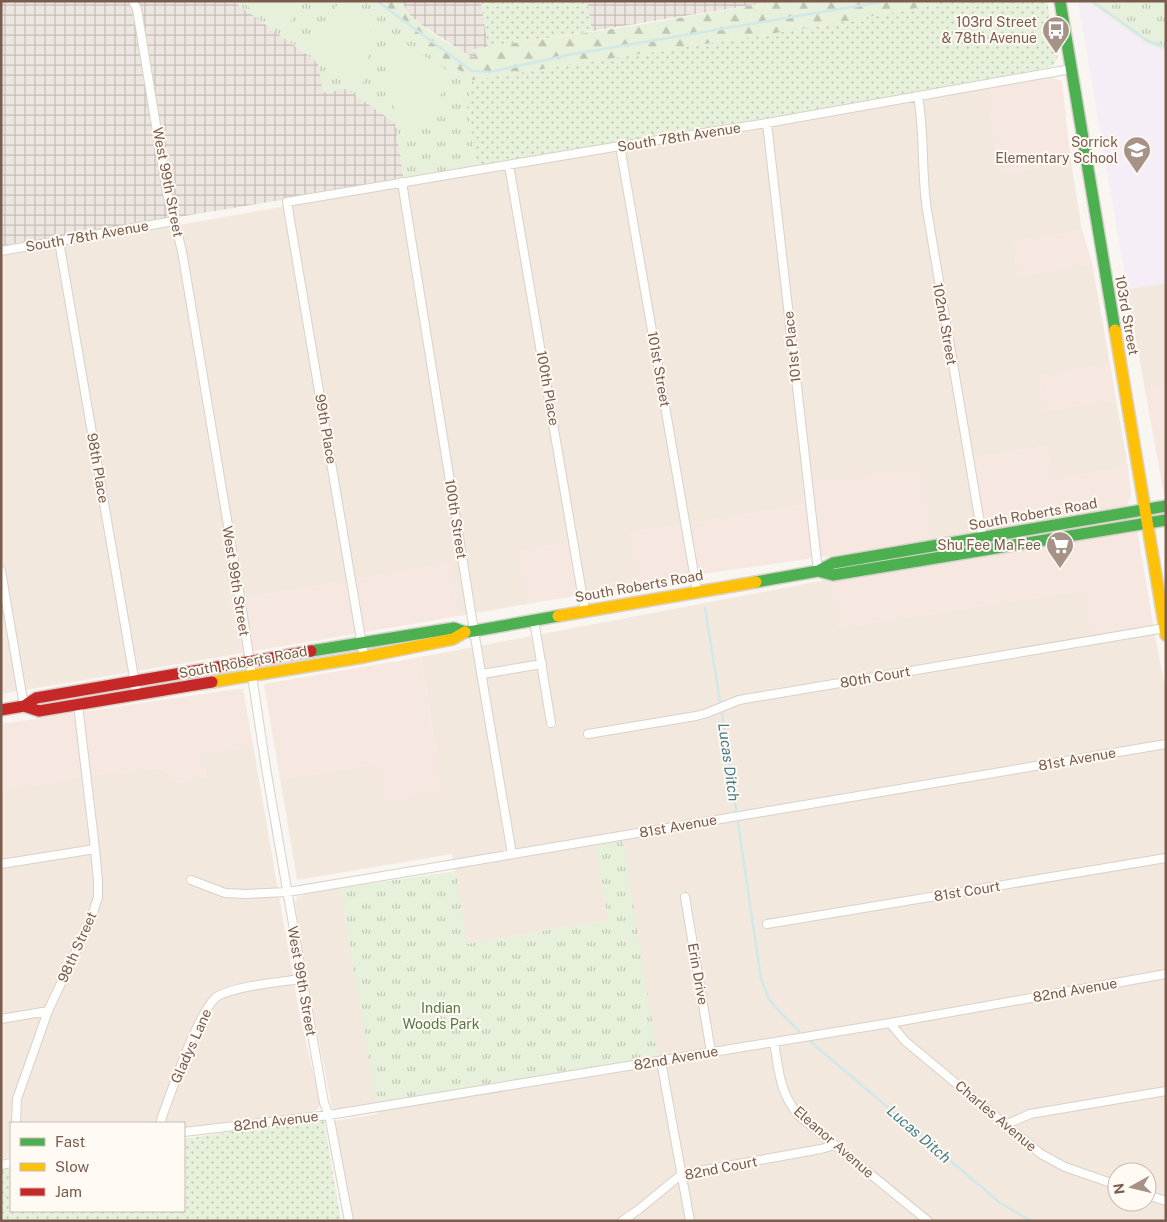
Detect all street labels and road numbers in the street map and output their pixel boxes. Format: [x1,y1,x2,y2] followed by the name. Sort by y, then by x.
[616,119,742,155] street label: South 78th Avenue
[150,126,186,238] street label: West 99th Street
[24,217,150,255] street label: South 78th Avenue
[1112,274,1142,356] street label: 103rd Street
[930,282,960,366] street label: 102nd Street
[780,310,804,384] street label: 101st Place
[644,330,674,408] street label: 101st Street
[534,349,562,427] street label: 100th Place
[312,393,340,465] street label: 99th Place
[84,432,112,504] street label: 98th Place
[442,478,470,560] street label: 100th Street
[968,495,1098,533] street label: South Roberts Road
[219,525,253,637] street label: West 99th Street
[574,567,704,605] street label: South Roberts Road
[178,643,308,681] street label: South Roberts Road
[839,663,911,691] street label: 80th Court
[1037,744,1117,774] street label: 81st Avenue
[638,811,718,841] street label: 81st Avenue
[933,878,1001,904] street label: 81st Court
[54,909,100,985] street label: 98th Street
[284,925,320,1037] street label: West 99th Street
[685,942,711,1006] street label: Erin Drive
[1032,975,1118,1005] street label: 82nd Avenue
[167,1006,215,1086] street label: Gladys Lane
[633,1043,719,1073] street label: 82nd Avenue
[952,1077,1040,1155] street label: Charles Avenue
[791,1103,877,1181] street label: Eleanor Avenue
[233,1108,319,1134] street label: 82nd Avenue
[683,1153,759,1183] street label: 82nd Court

